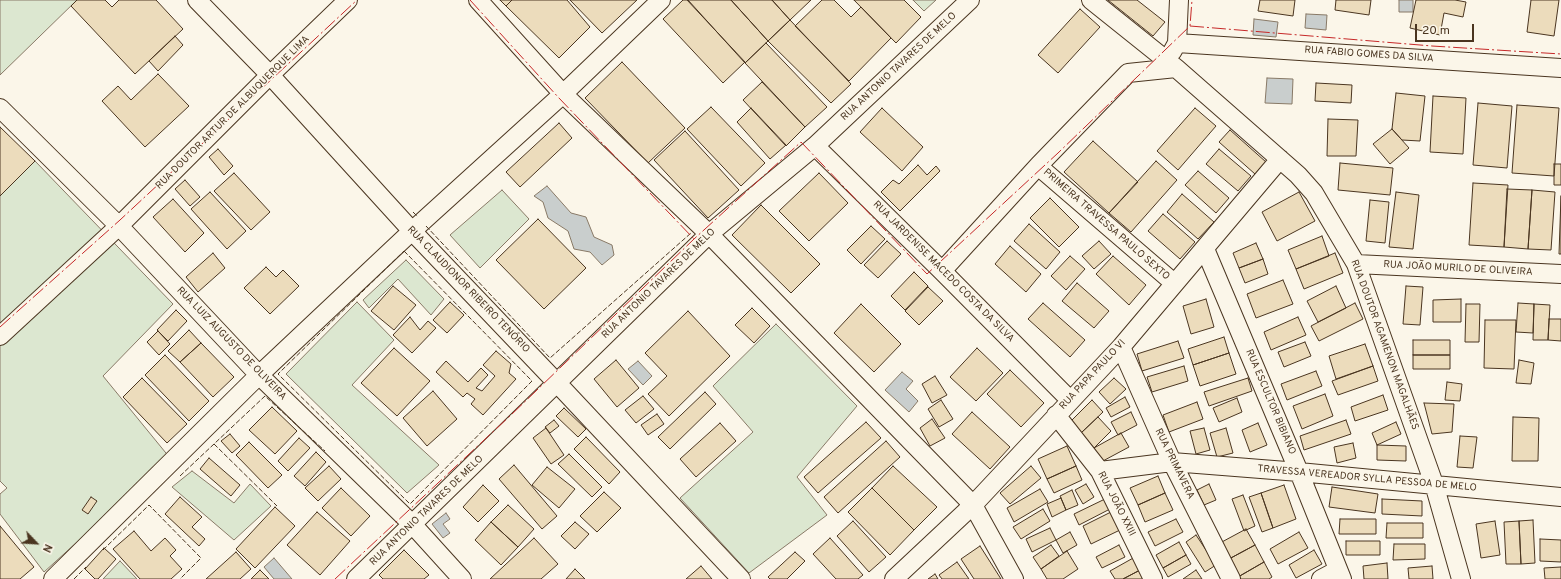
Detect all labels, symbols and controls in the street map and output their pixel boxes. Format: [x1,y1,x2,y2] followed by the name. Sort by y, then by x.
[839,10,959,124] street label: RUA ANTONIO TAVARES DE MELO
[1417,16,1476,42] scale bar
[1422,23,1450,39] text: 20 m
[154,34,312,192] street label: RUA DOUTOR ARTUR DE ALBUQUERQUE LIMA
[1304,44,1434,66] street label: RUA FABIO GOMES DA SILVA
[1040,167,1172,283] street label: PRIMEIRA TRAVESSA PAULO SEXTO
[870,199,1016,345] street label: RUA JARDENISE MACEDO COSTA DA SILVA
[404,224,532,356] street label: RUA CLAUDIONOR RIBEIRO TENÓRIO
[600,226,718,342] street label: RUA ANTONIO TAVARES DE MELO
[1348,258,1420,432] street label: RUA DOUTOR AGAMENON MAGALHÃES
[1383,259,1533,279] street label: RUA JOÃO MURILO DE OLIVEIRA
[174,285,288,403] street label: RUA LUIZ AUGUSTO DE OLIVEIRA
[1057,337,1129,413] street label: RUA PAPA PAULO VI
[1242,348,1298,456] street label: RUA ESCULTOR BIBIANO
[1152,427,1196,501] street label: RUA PRIMAVERA
[368,453,486,569] street label: RUA ANTONIO TAVARES DE MELO
[1257,463,1477,495] street label: TRAVESSA VEREADOR SYLLA PESSOA DE MELO
[1095,470,1137,538] street label: RUA JOÃO XXIII
[16,523,56,563] north arrow
[39,542,55,555] text: N

